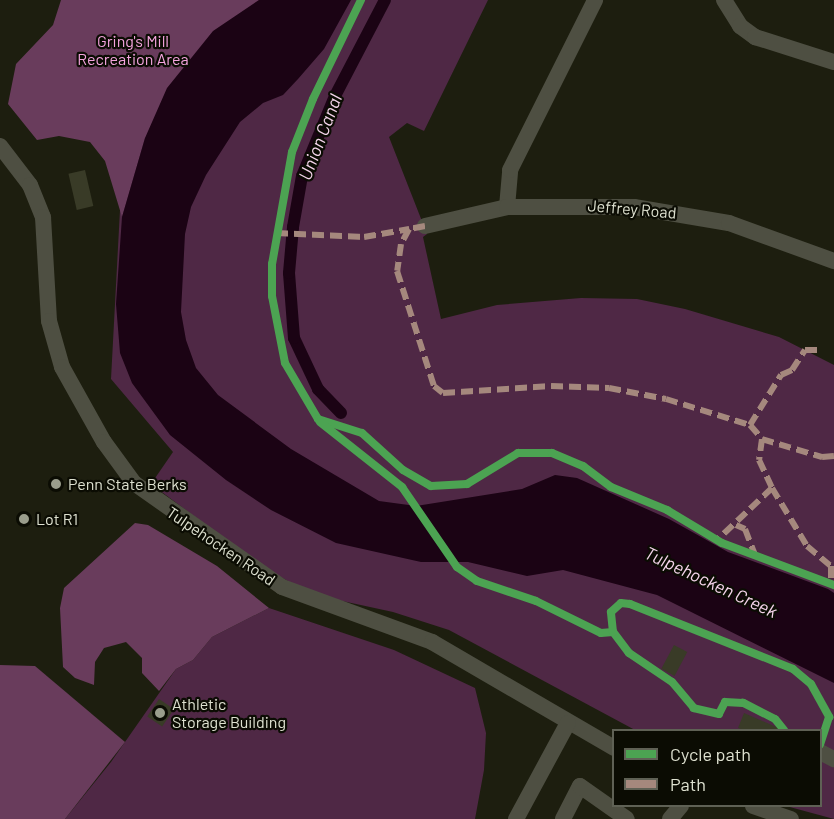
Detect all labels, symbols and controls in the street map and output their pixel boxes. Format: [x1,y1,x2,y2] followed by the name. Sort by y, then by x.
[77,31,189,69] park label: Gring's Mill Recreation Area
[294,91,346,183] water label: Union Canal
[587,196,677,222] street label: Jeffrey Road
[68,474,187,494] place label: Penn State Berks
[49,477,63,491] marker: Penn State Berks
[163,503,279,589] street label: Tulpehocken Road
[36,509,78,529] place label: Lot R1
[17,512,31,526] marker: Lot R1
[641,542,781,622] water label: Tulpehocken Creek
[172,694,286,732] place label: Athletic Storage Building
[153,706,167,720] marker: Athletic Storage Building
[612,729,822,807] legend
[670,743,751,765] text: Cycle path
[670,773,706,795] text: Path

